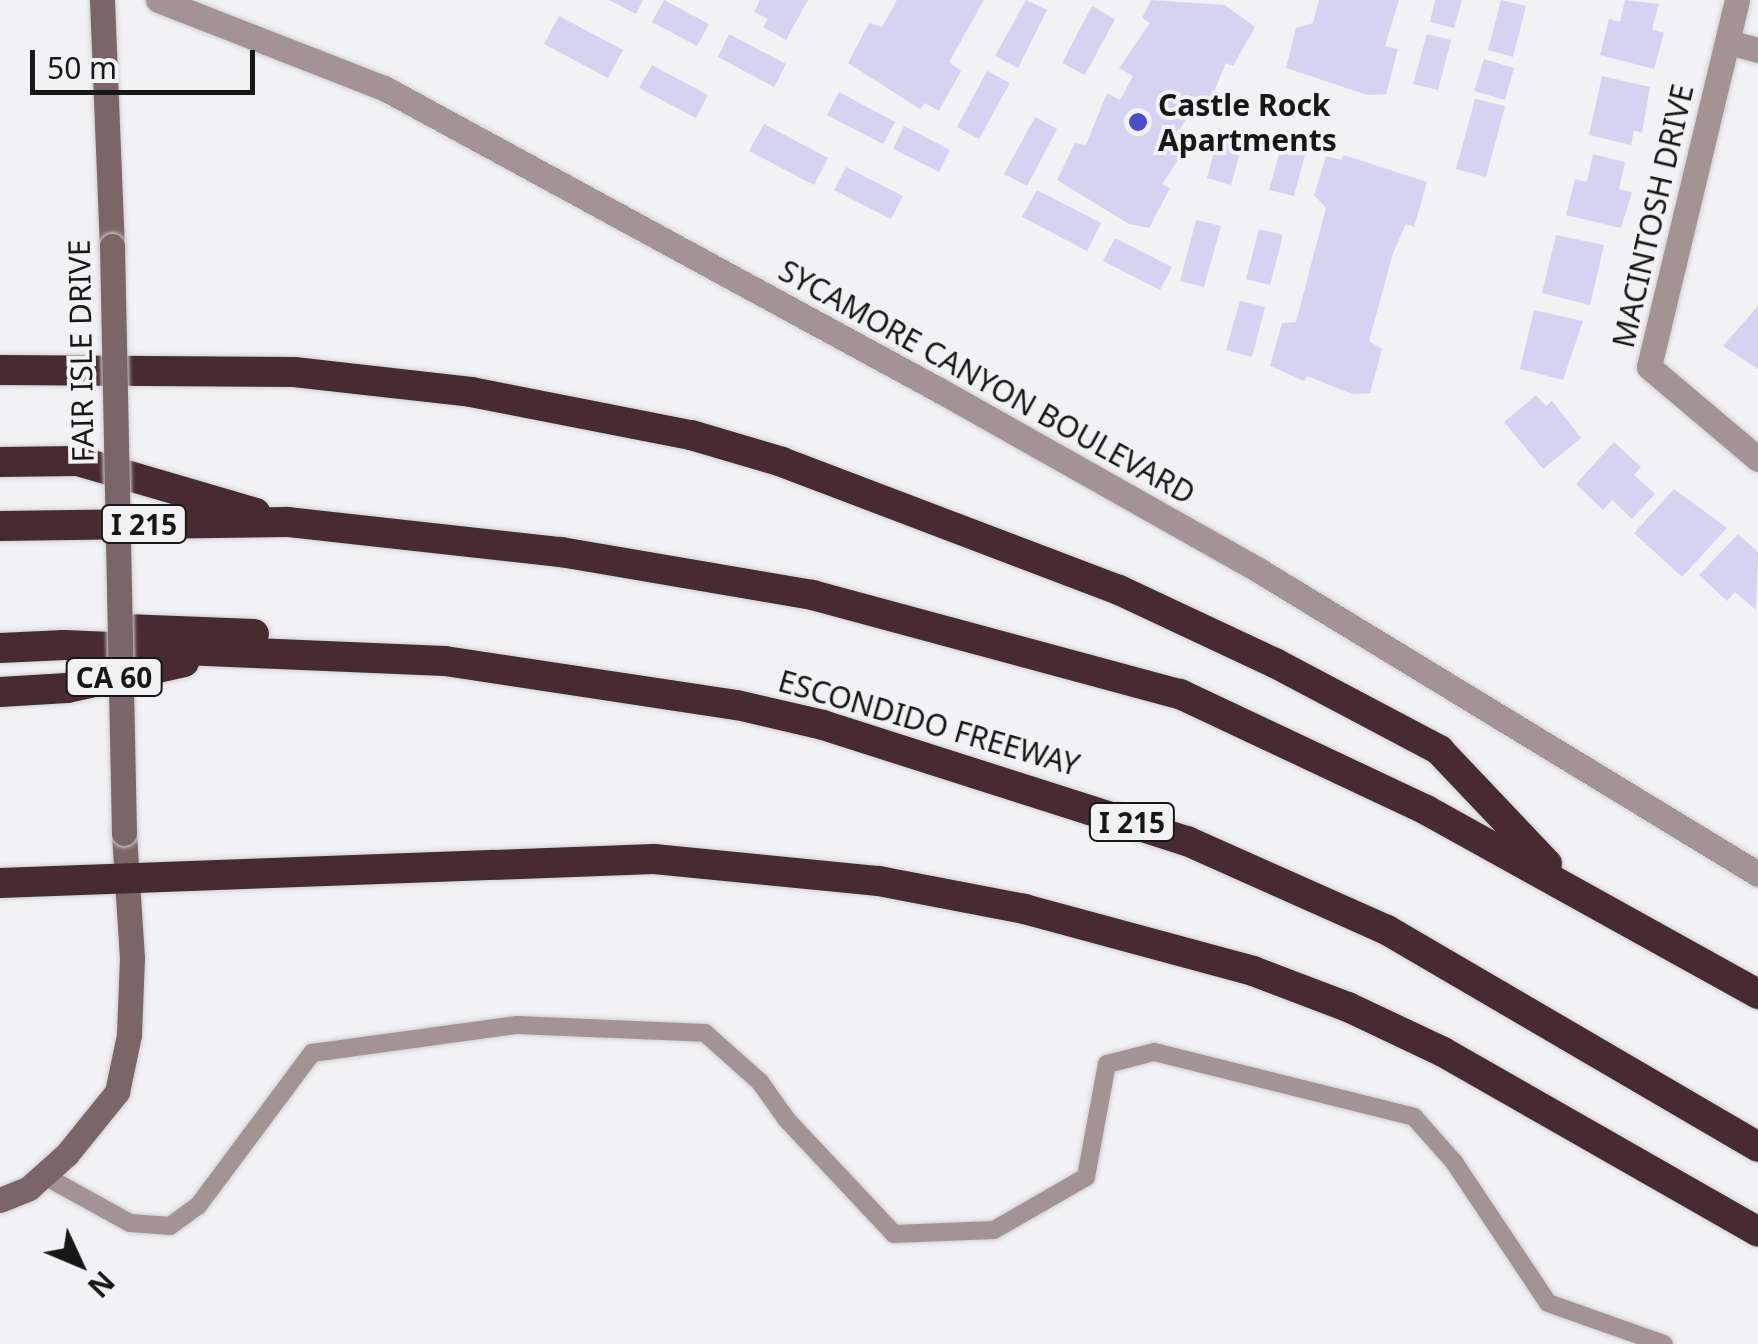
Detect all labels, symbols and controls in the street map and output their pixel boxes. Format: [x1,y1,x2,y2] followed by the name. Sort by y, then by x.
[35,30,260,92] scale bar
[47,47,117,88] text: 50 m
[1605,81,1701,351] street label: MACINTOSH DRIVE
[1158,87,1337,158] place label: Castle Rock Apartments
[1127,111,1149,133] marker: Castle Rock Apartments
[61,239,101,463] street label: FAIR ISLE DRIVE
[773,252,1201,512] street label: SYCAMORE CANYON BOULEVARD
[99,501,189,547] road number: I 215
[64,654,164,700] road number: CA 60
[774,663,1084,783] street label: ESCONDIDO FREEWAY
[1087,799,1177,845] road number: I 215
[30,1214,130,1314] north arrow
[80,1263,123,1306] text: N

